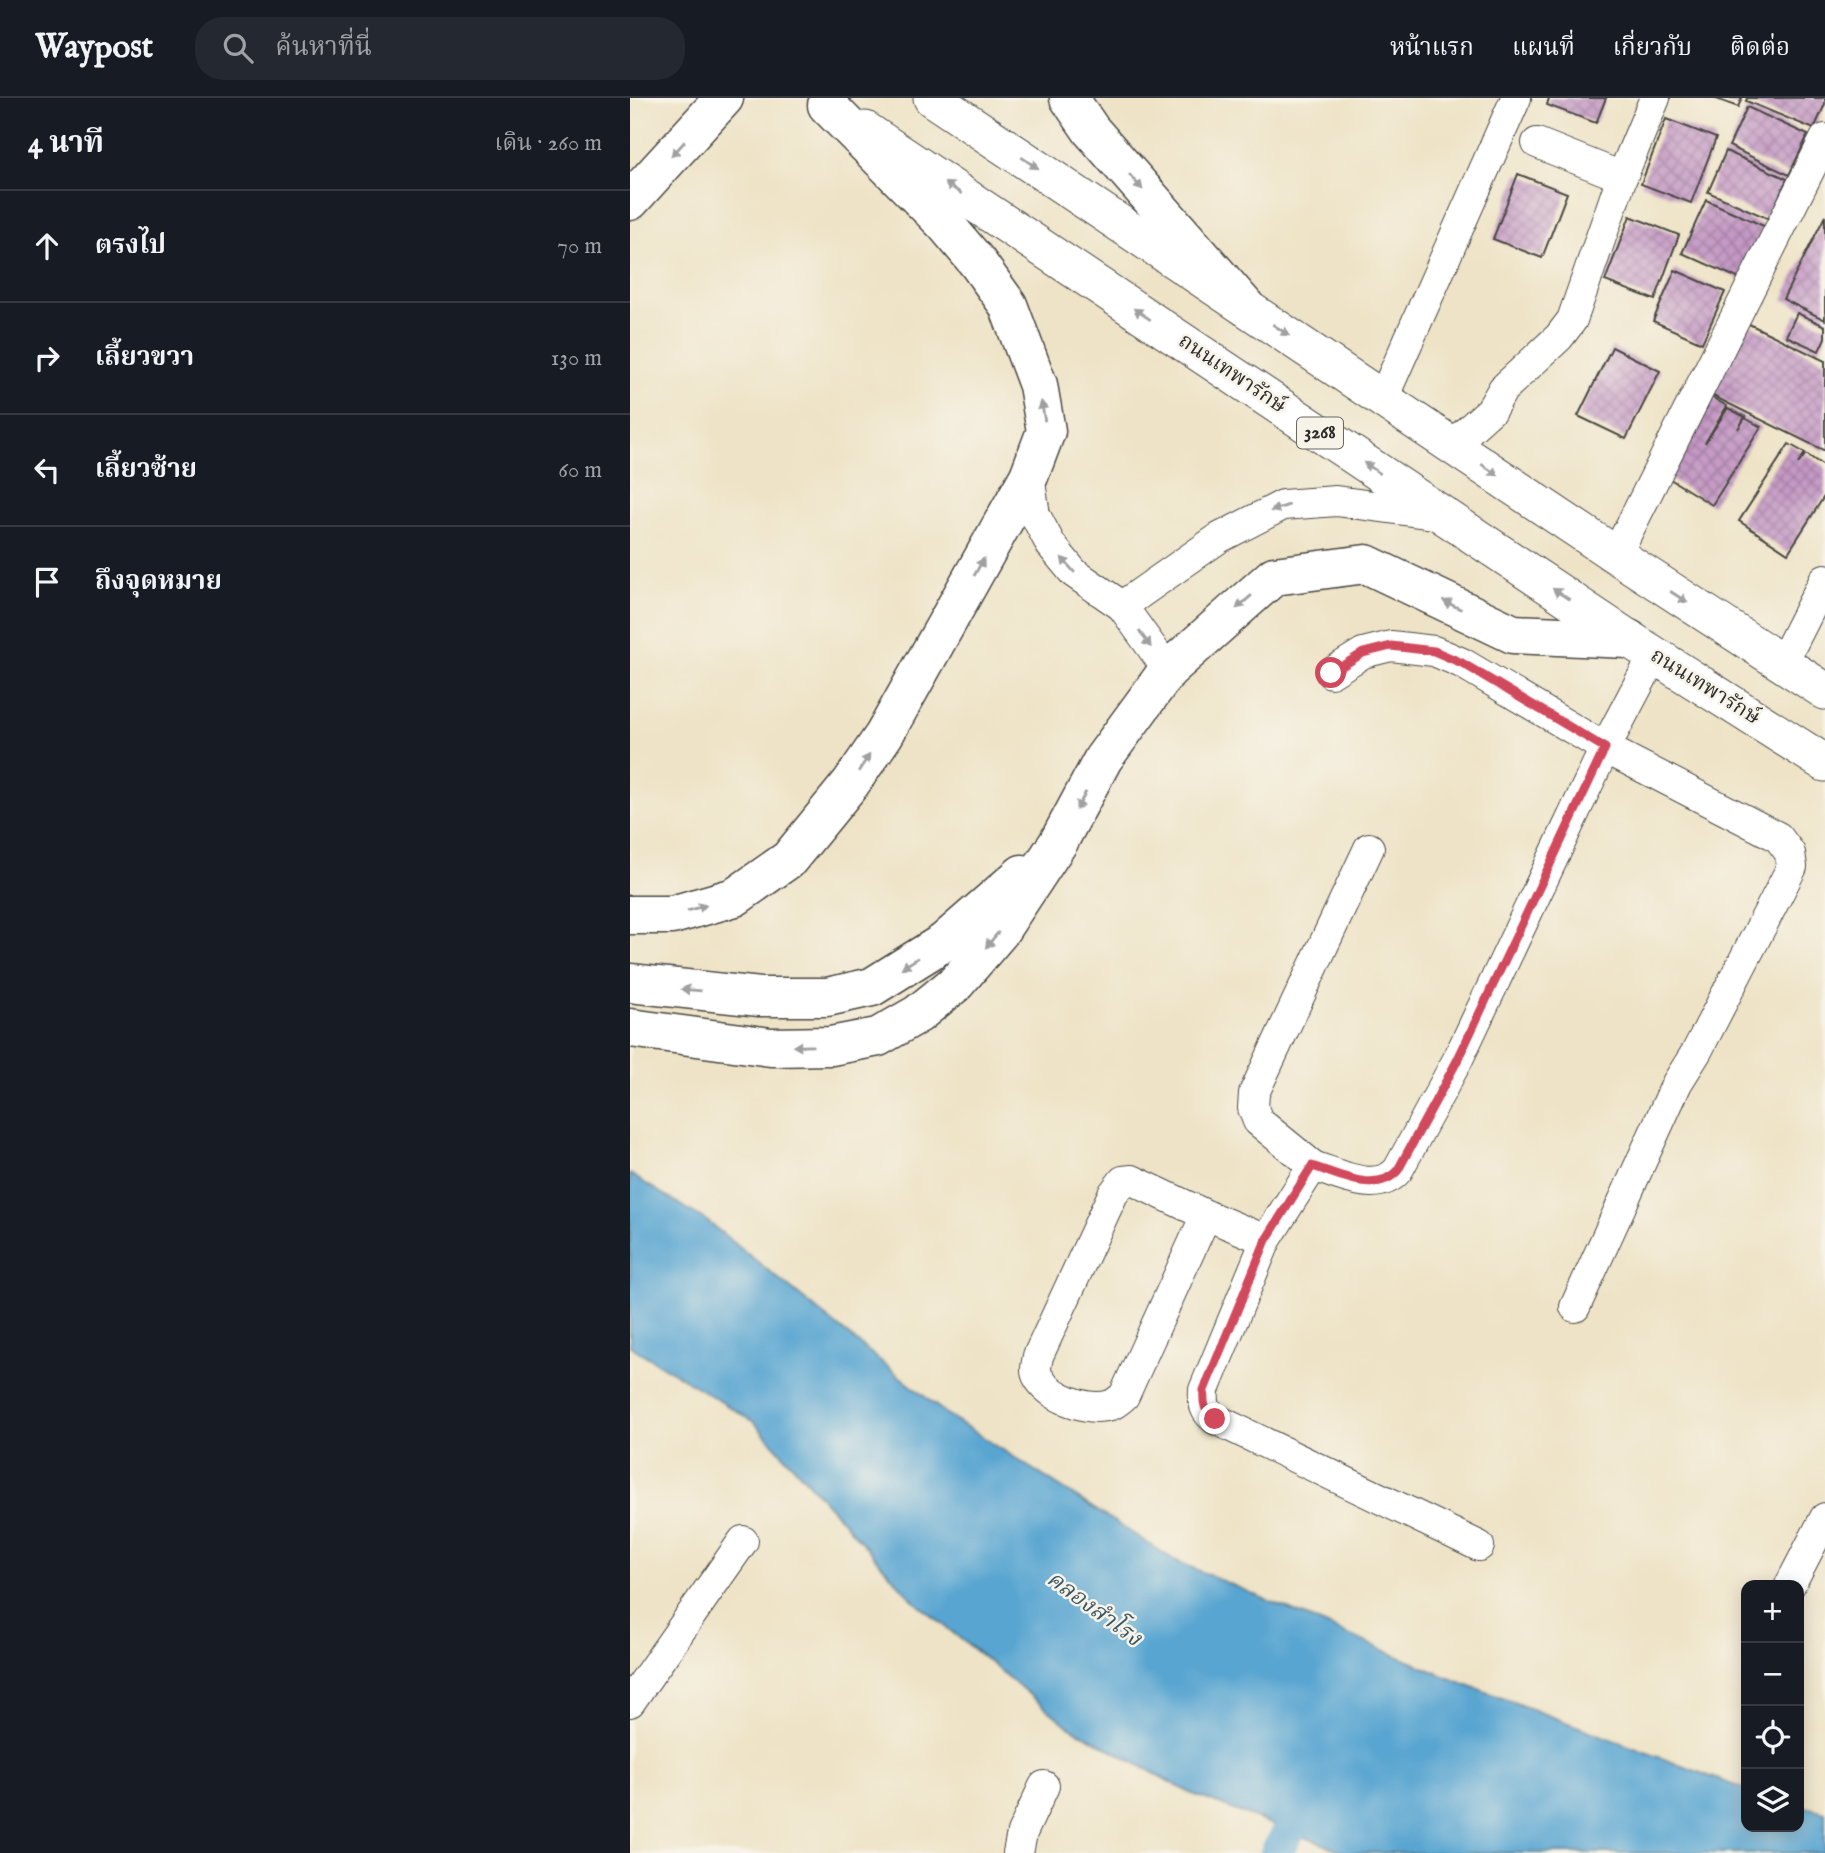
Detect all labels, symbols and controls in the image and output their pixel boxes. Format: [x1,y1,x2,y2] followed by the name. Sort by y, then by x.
[195,17,685,80] search box
[35,27,153,69] text: Waypost
[219,29,257,67] icon: search
[275,31,372,64] text: ค้นหาที่นี่
[1390,33,1474,64] text: หน้าแรก
[1512,33,1575,64] text: แผนที่
[1613,33,1692,64] text: เกี่ยวกับ
[1730,33,1790,64] text: ติดต่อ
[28,125,104,163] text: 4 นาที
[495,129,602,158] text: เดิน · 260 m
[671,140,686,157] one-way arrow
[1021,156,1039,170] one-way arrow
[1128,173,1143,190] one-way arrow
[943,182,962,195] one-way arrow
[28,227,66,265] icon: ahead
[95,229,166,262] text: ตรงไป
[557,232,602,261] text: 70 m
[1132,308,1152,321] one-way arrow
[1271,323,1290,336] one-way arrow
[1173,327,1292,420] street label: ถนนเทพารักษ์
[28,339,66,377] icon: right
[95,341,194,374] text: เลี้ยวขวา
[551,344,602,373] text: 130 m
[1037,400,1048,422] one-way arrow
[1297,418,1343,448] road number: 3268
[28,451,66,489] icon: left
[95,453,197,486] text: เลี้ยวซ้าย
[558,456,602,485] text: 60 m
[1362,461,1382,474] one-way arrow
[1480,464,1499,477] one-way arrow
[1270,503,1291,514] one-way arrow
[1060,556,1076,574] one-way arrow
[973,557,985,576] one-way arrow
[28,563,66,601] icon: arrive
[95,565,222,598] text: ถึงจุดหมาย
[1552,588,1571,601] one-way arrow
[1669,590,1689,603] one-way arrow
[1235,594,1253,610] one-way arrow
[1442,599,1462,610] one-way arrow
[1138,630,1152,648] one-way arrow
[1645,642,1766,732] street label: ถนนเทพารักษ์
[1315,657,1346,688] route start
[858,753,871,773] one-way arrow
[1075,791,1086,811] one-way arrow
[687,903,708,913] one-way arrow
[985,931,1000,948] one-way arrow
[900,956,920,969] one-way arrow
[680,984,702,995] one-way arrow
[791,1041,813,1052] one-way arrow
[1199,1403,1230,1434] route end
[1041,1562,1150,1654] water label: คลองสำโรง
[1741,1580,1804,1832] map controls
[1741,1580,1804,1643] button: +
[1741,1643,1804,1706] button: −
[1741,1706,1804,1769] button: locate
[1741,1769,1804,1832] button: layers

